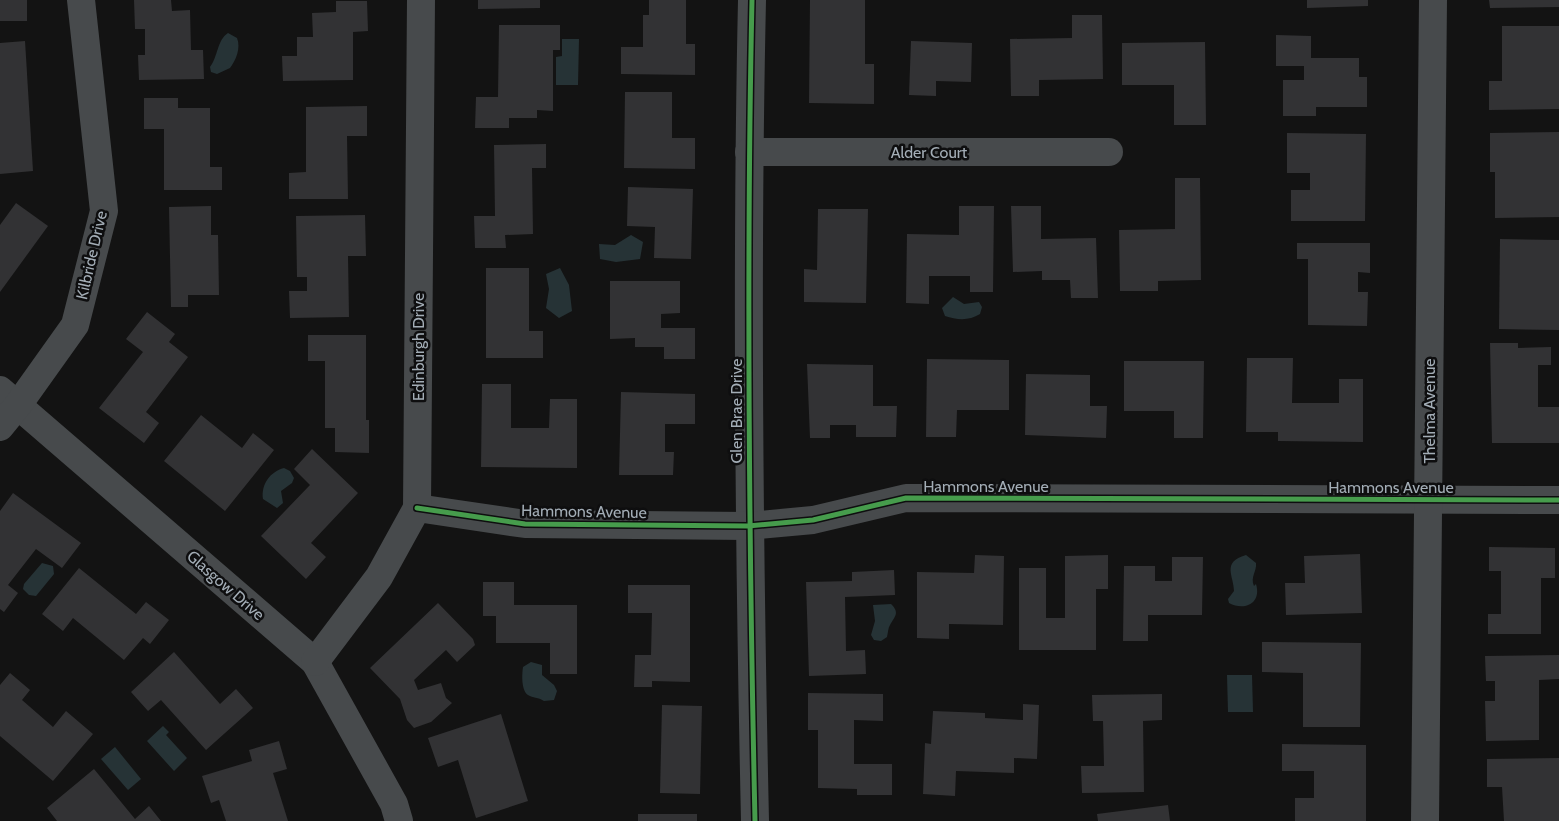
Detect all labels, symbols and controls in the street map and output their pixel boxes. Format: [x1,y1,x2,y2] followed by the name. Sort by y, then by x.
[891,143,968,162] street label: Alder Court
[72,209,111,301] street label: Kilbride Drive
[409,293,428,401] street label: Edinburgh Drive
[1420,358,1439,464] street label: Thelma Avenue
[727,359,746,463] street label: Glen Brae Drive
[923,477,1049,496] street label: Hammons Avenue
[1328,478,1454,497] street label: Hammons Avenue
[521,501,647,522] street label: Hammons Avenue
[183,547,268,624] street label: Glasgow Drive

